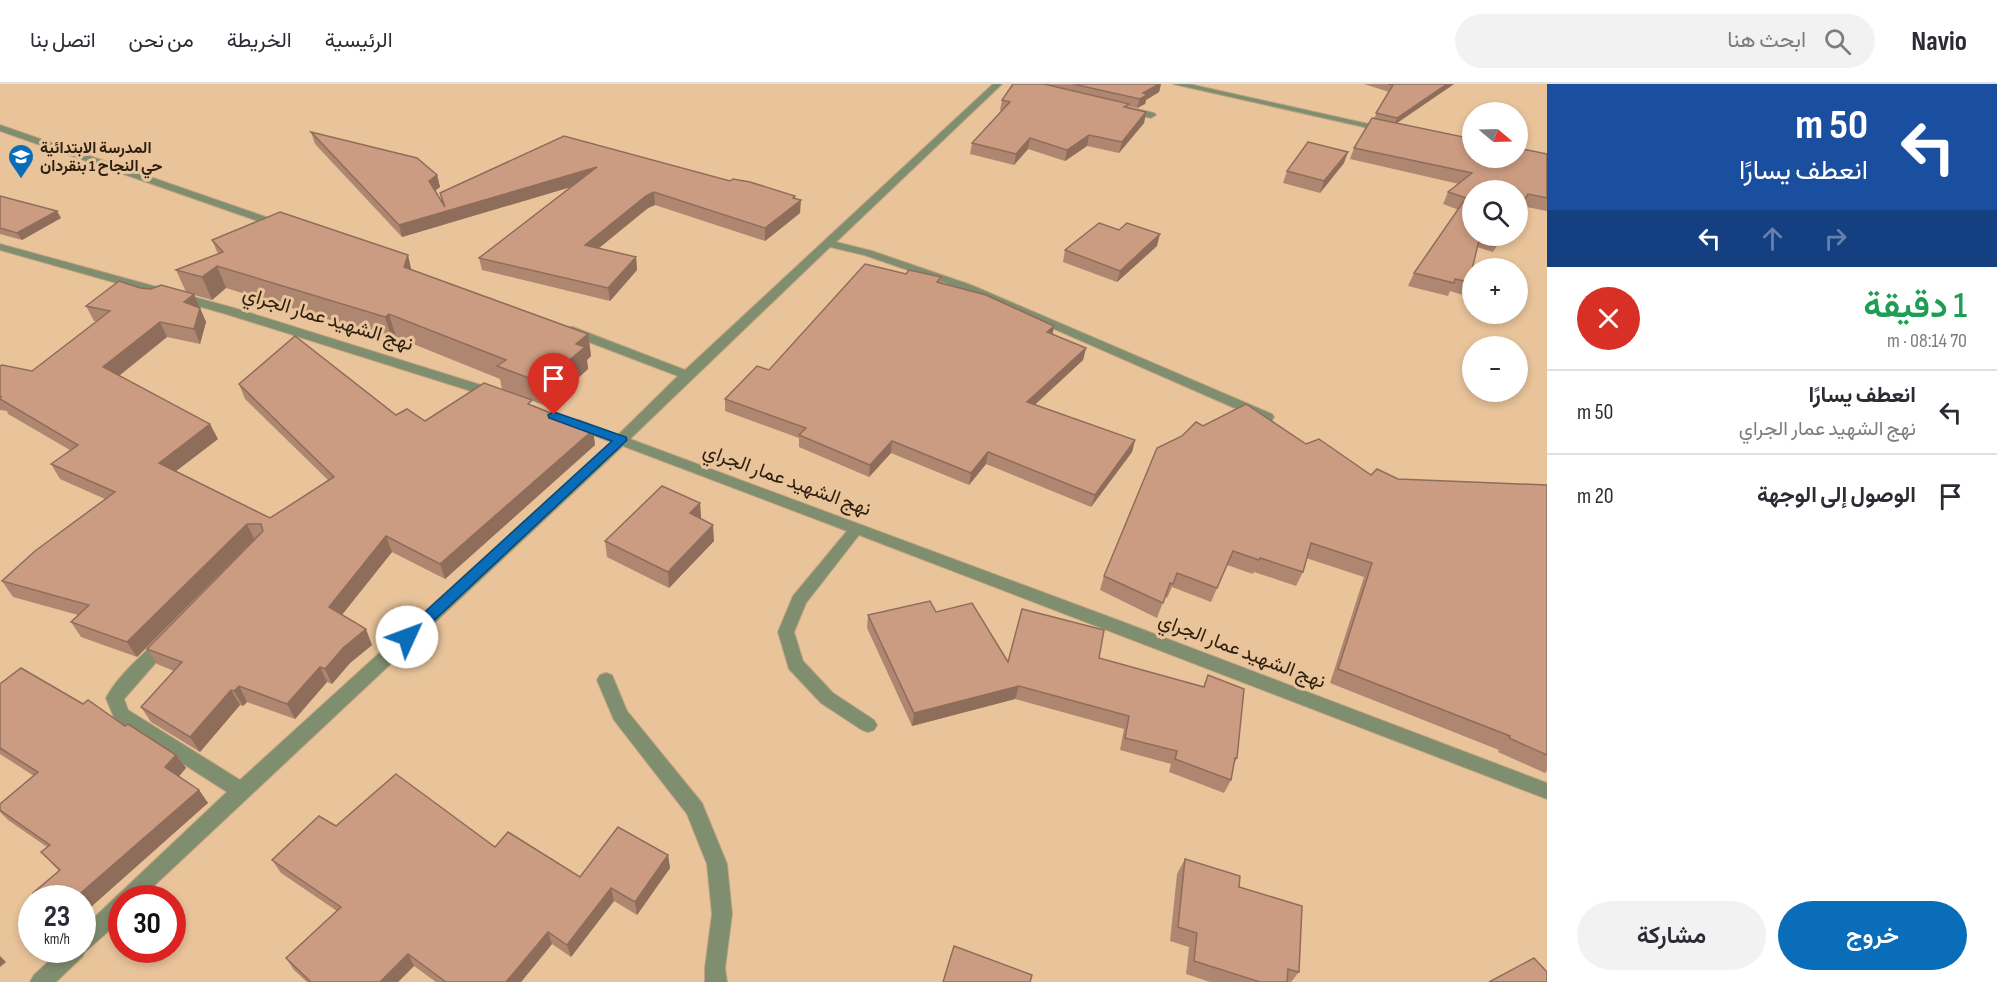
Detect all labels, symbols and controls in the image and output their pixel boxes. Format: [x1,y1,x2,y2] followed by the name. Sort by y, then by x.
[1455,14,1875,68] search box
[1821,25,1854,58] icon: search
[1911,25,1967,58] text: Navio
[1727,27,1806,54] text: ابحث هنا
[30,28,96,53] text: اتصل بنا
[129,28,194,53] text: من نحن
[227,28,292,53] text: الخريطة
[325,28,393,53] text: الرئيسية
[1795,100,1868,151] text: 50 m
[1462,102,1528,168] north arrow
[1462,102,1528,402] map controls
[1889,108,1967,186] icon: left
[40,139,163,179] place label: المدرسة الابتدائية حي النجاح 1 بنقردان
[6,142,36,180] school or university icon: المدرسة الابتدائية حي النجاح 1 بنقردان
[1739,155,1868,187] text: انعطف يسارًا
[1462,180,1528,246] button: search
[1693,222,1726,255] icon: left
[1756,222,1789,255] icon: ahead
[1819,222,1852,255] icon: right
[1462,258,1528,324] button: +
[239,282,416,360] street label: نهج الشهيد عمار الجراي
[1863,285,1967,328] text: 1 دقيقة
[1577,287,1640,350] button: close
[1887,329,1967,353] text: 70 m · 08:14
[1462,336,1528,402] button: −
[528,353,579,415] pin
[537,362,570,395] icon: arrive
[1808,382,1916,409] text: انعطف يسارًا
[1934,396,1967,429] icon: left
[1577,399,1613,426] text: 50 m
[1739,417,1916,441] text: نهج الشهيد عمار الجراي
[698,438,874,525] street label: نهج الشهيد عمار الجراي
[1934,480,1967,513] icon: arrive
[1757,482,1916,509] text: الوصول إلى الوجهة
[1577,483,1614,510] text: 20 m
[375,605,439,669] position arrow
[1154,608,1329,698] street label: نهج الشهيد عمار الجراي
[108,885,186,963] speed limit sign: 30
[44,899,70,935] text: 23
[1577,901,1766,970] button: مشاركة
[1778,901,1967,970] button: خروج
[44,930,70,949] text: km/h

